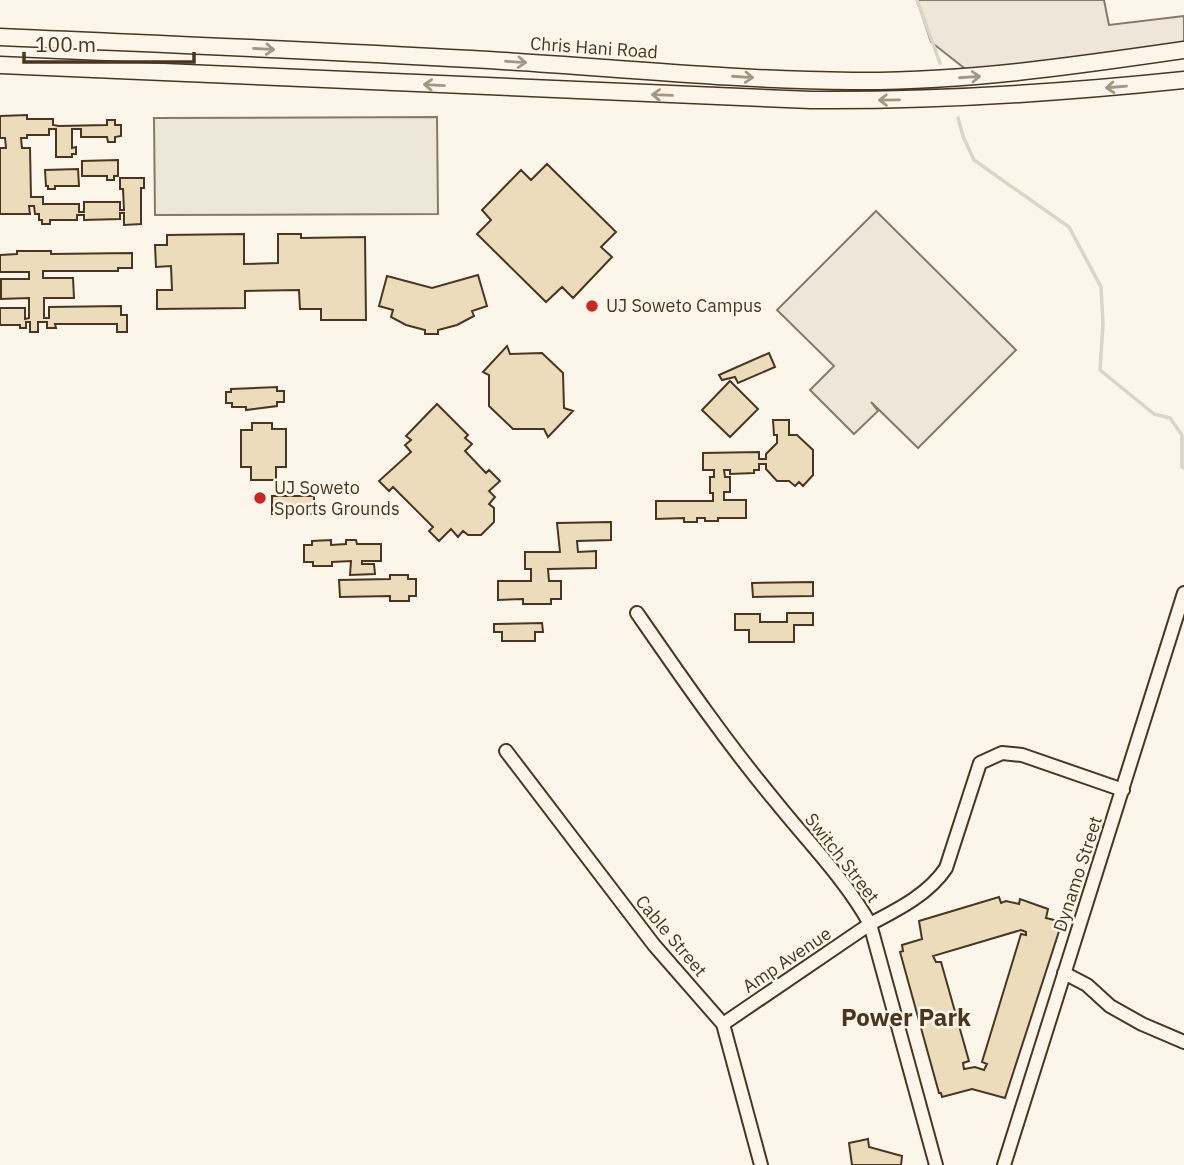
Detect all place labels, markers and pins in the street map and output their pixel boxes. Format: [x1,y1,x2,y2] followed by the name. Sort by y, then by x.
[606,294,762,317] place label: UJ Soweto Campus
[584,298,600,314] marker: UJ Soweto Campus
[274,476,400,520] place label: UJ Soweto Sports Grounds
[252,490,268,506] marker: UJ Soweto Sports Grounds

